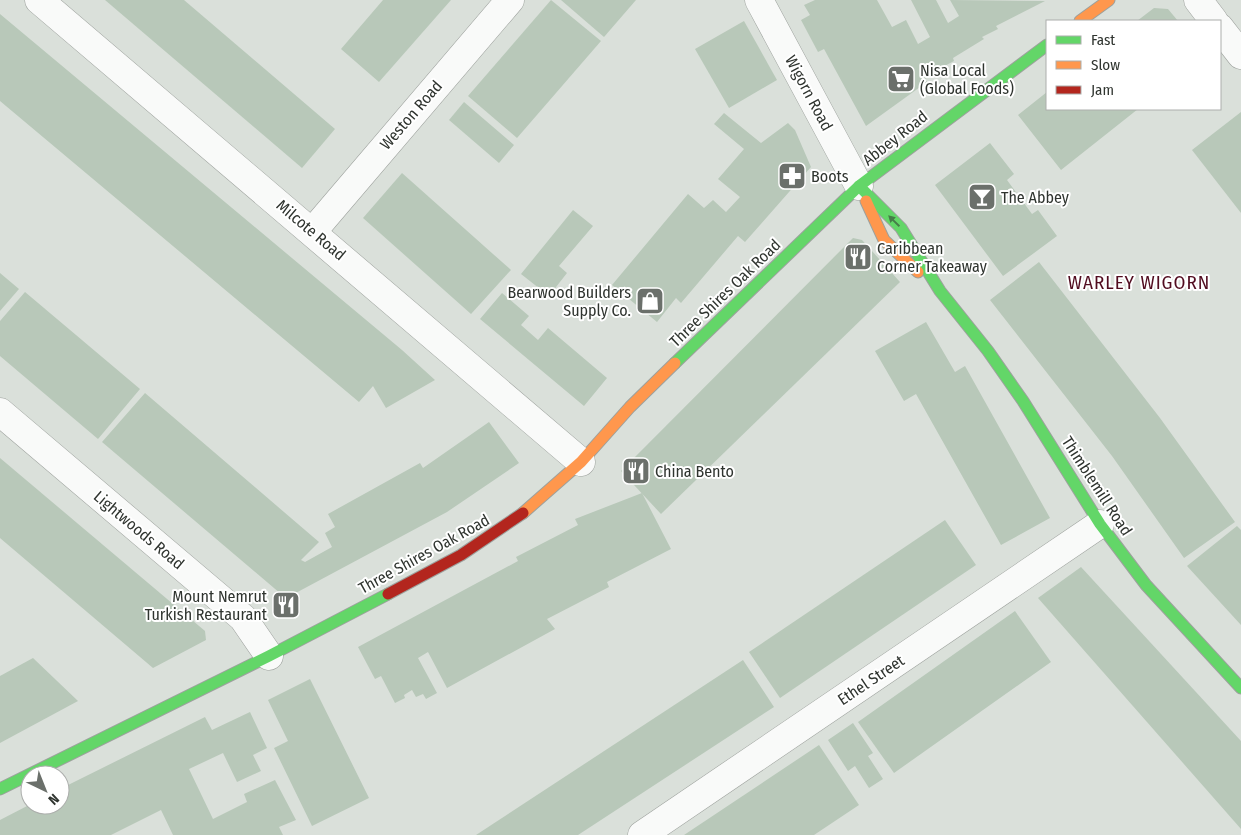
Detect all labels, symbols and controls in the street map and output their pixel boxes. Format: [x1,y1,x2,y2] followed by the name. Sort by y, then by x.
[1046,20,1221,110] legend
[1091,31,1115,49] text: Fast
[781,52,837,134] street label: Wigorn Road
[1091,56,1120,74] text: Slow
[920,61,1014,98] place label: Nisa Local (Global Foods)
[886,64,916,94] supermarket icon: Nisa Local (Global Foods)
[376,77,446,153] street label: Weston Road
[1091,81,1114,99] text: Jam
[859,107,931,169] street label: Abbey Road
[777,161,807,191] pharmacy icon: Boots
[811,167,849,186] place label: Boots
[967,182,997,212] bar icon: The Abbey
[1001,188,1070,207] place label: The Abbey
[273,196,349,264] street label: Milcote Road
[889,215,901,227] one-way arrow
[666,235,784,351] street label: Three Shires Oak Road
[877,239,988,276] place label: Caribbean Corner Takeaway
[843,242,873,272] restaurant icon: Caribbean Corner Takeaway
[1068,271,1210,294] district label: WARLEY WIGORN
[507,283,631,320] place label: Bearwood Builders Supply Co.
[635,286,665,316] shop icon: Bearwood Builders Supply Co.
[1058,433,1136,539] street label: Thimblemill Road
[621,456,651,486] restaurant icon: China Bento
[655,462,734,481] place label: China Bento
[90,487,188,573] street label: Lightwoods Road
[355,510,493,598] street label: Three Shires Oak Road
[145,587,268,624] place label: Mount Nemrut Turkish Restaurant
[271,590,301,620] restaurant icon: Mount Nemrut Turkish Restaurant
[834,650,909,709] street label: Ethel Street
[20,765,70,815] north arrow
[45,790,62,808] text: N

